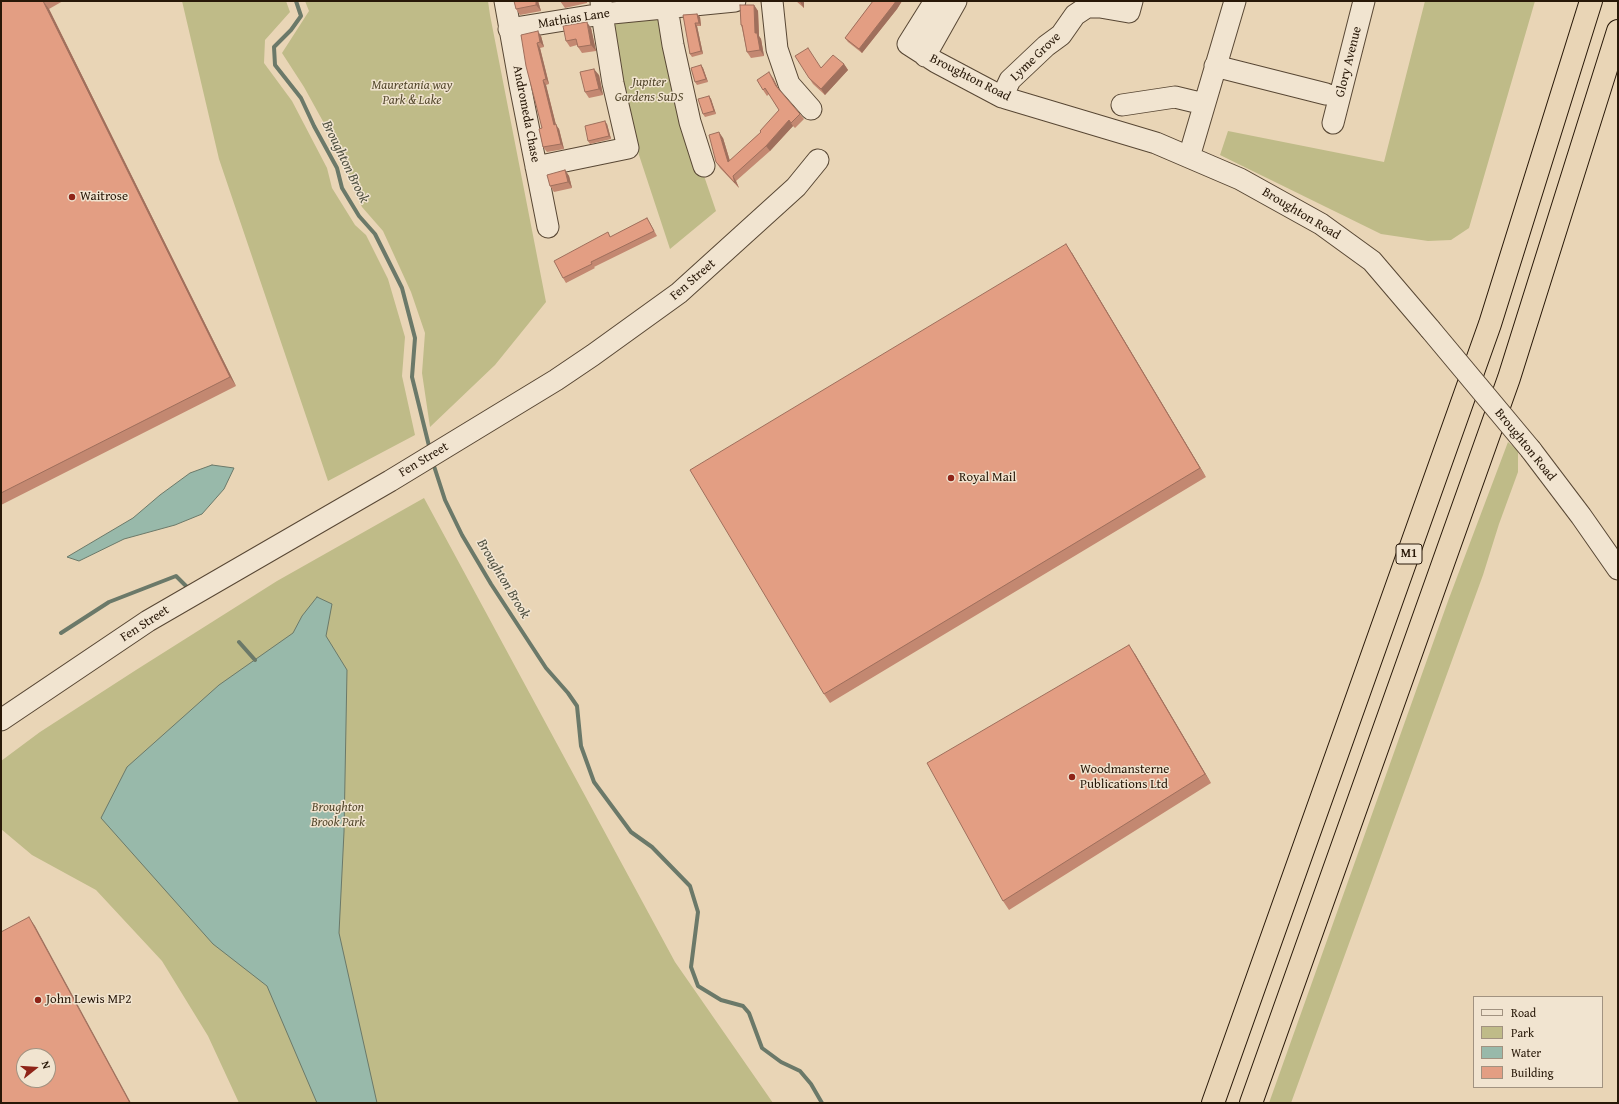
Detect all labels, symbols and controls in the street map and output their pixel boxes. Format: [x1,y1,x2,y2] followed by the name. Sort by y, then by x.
[537,6,611,32] street label: Mathias Lane
[1333,25,1365,99] street label: Glory Avenue
[1008,29,1064,85] street label: Lyme Grove
[927,51,1013,105] street label: Broughton Road
[509,64,543,164] street label: Andromeda Chase
[615,75,683,106] park label: Jupiter Gardens SuDS
[371,78,453,109] park label: Mauretania way Park & Lake
[318,118,372,206] water label: Broughton Brook
[1259,185,1343,243] street label: Broughton Road
[80,189,128,205] place label: Waitrose
[67,192,77,202] marker: Waitrose
[667,256,719,304] street label: Fen Street
[1491,406,1559,484] street label: Broughton Road
[396,439,452,481] street label: Fen Street
[959,470,1016,486] place label: Royal Mail
[946,473,956,483] marker: Royal Mail
[473,536,533,622] water label: Broughton Brook
[1396,544,1422,564] road number: M1
[118,602,172,646] street label: Fen Street
[1080,762,1169,793] place label: Woodmansterne Publications Ltd
[1067,772,1077,782] marker: Woodmansterne Publications Ltd
[311,800,365,831] park label: Broughton Brook Park
[46,992,131,1008] place label: John Lewis MP2
[33,995,43,1005] marker: John Lewis MP2
[1473,996,1603,1088] legend
[1511,1004,1536,1021] text: Road
[1511,1024,1534,1041] text: Park
[1511,1044,1541,1061] text: Water
[16,1048,56,1088] north arrow
[38,1059,55,1071] text: N
[1511,1064,1554,1081] text: Building

